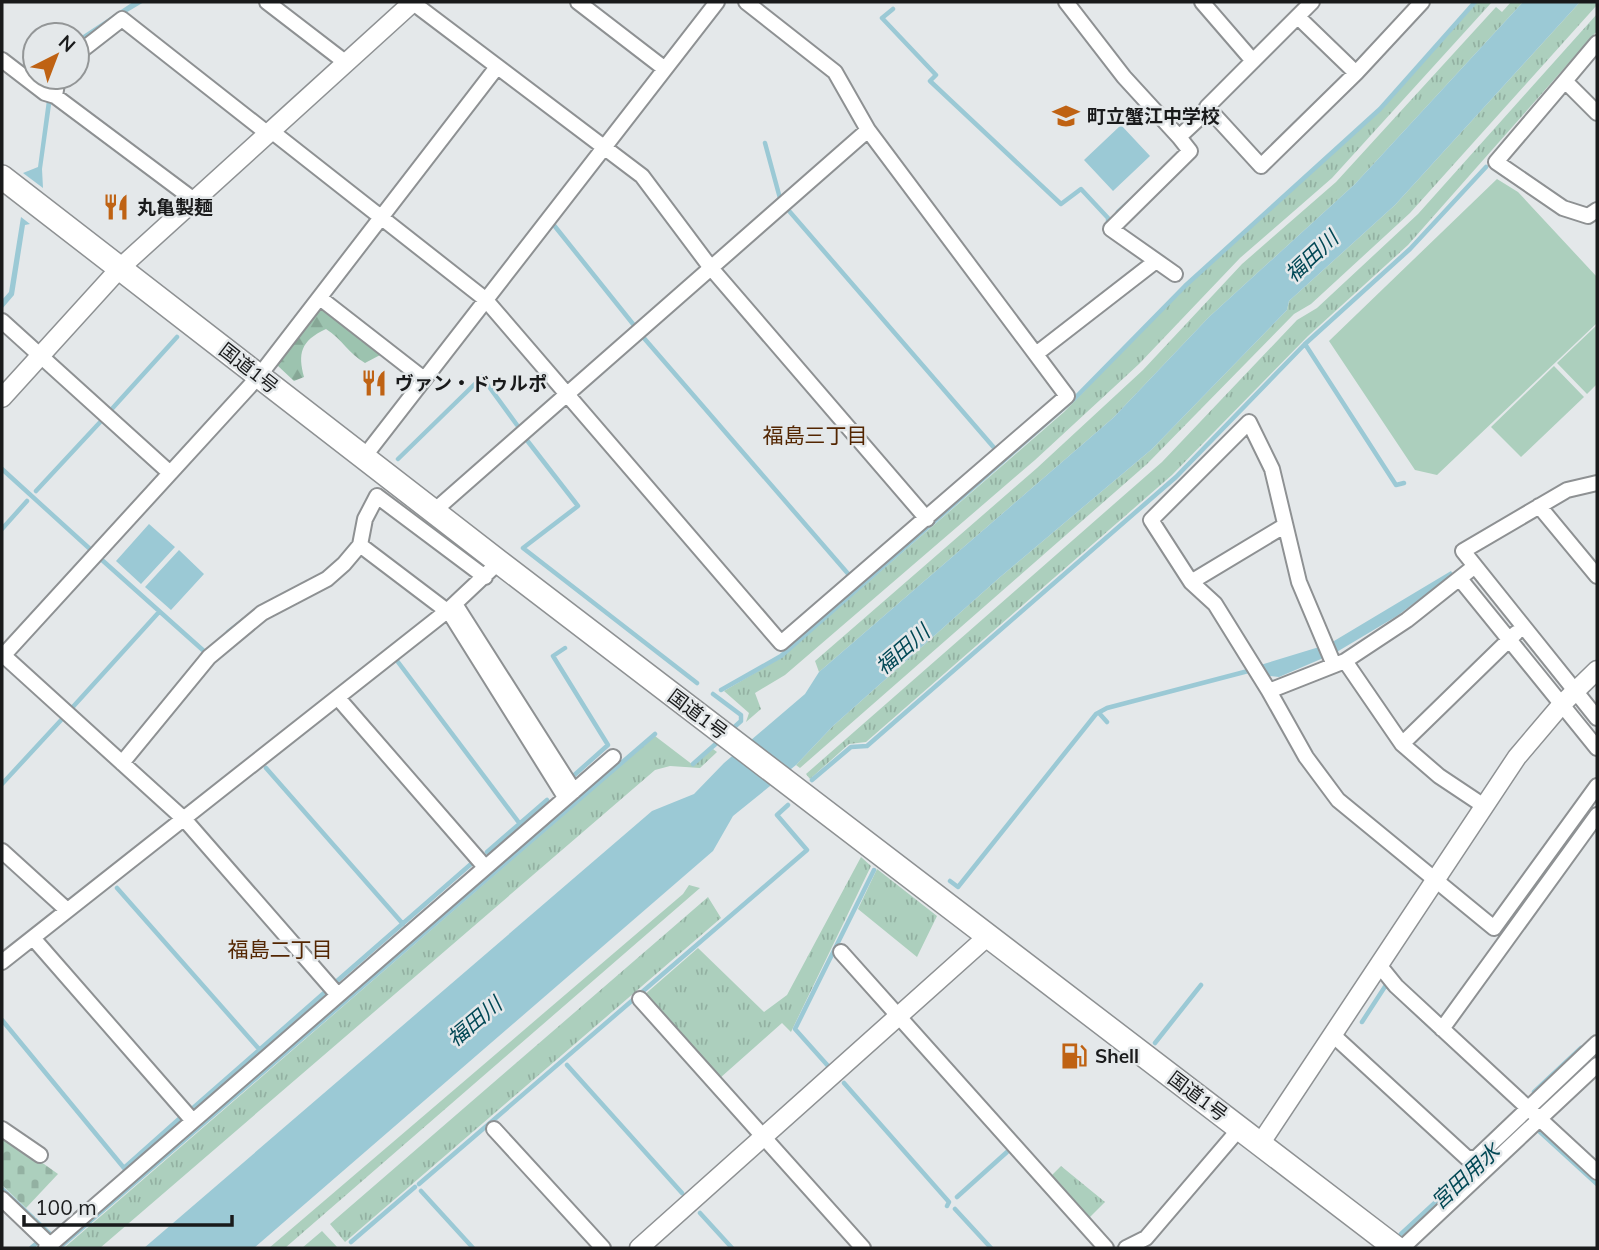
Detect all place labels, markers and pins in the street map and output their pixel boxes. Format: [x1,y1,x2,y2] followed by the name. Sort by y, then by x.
[1051,101,1081,131] school or university icon: 町立蟹江中学校
[1087,104,1220,128] place label: 町立蟹江中学校
[101,192,131,222] restaurant icon: 丸亀製麺
[137,195,213,219] place label: 丸亀製麺
[359,368,389,398] restaurant icon: ヴァン・ドゥルポ
[395,371,547,395] place label: ヴァン・ドゥルポ
[1059,1041,1089,1071] fuel station icon: Shell
[1095,1044,1139,1068] place label: Shell

